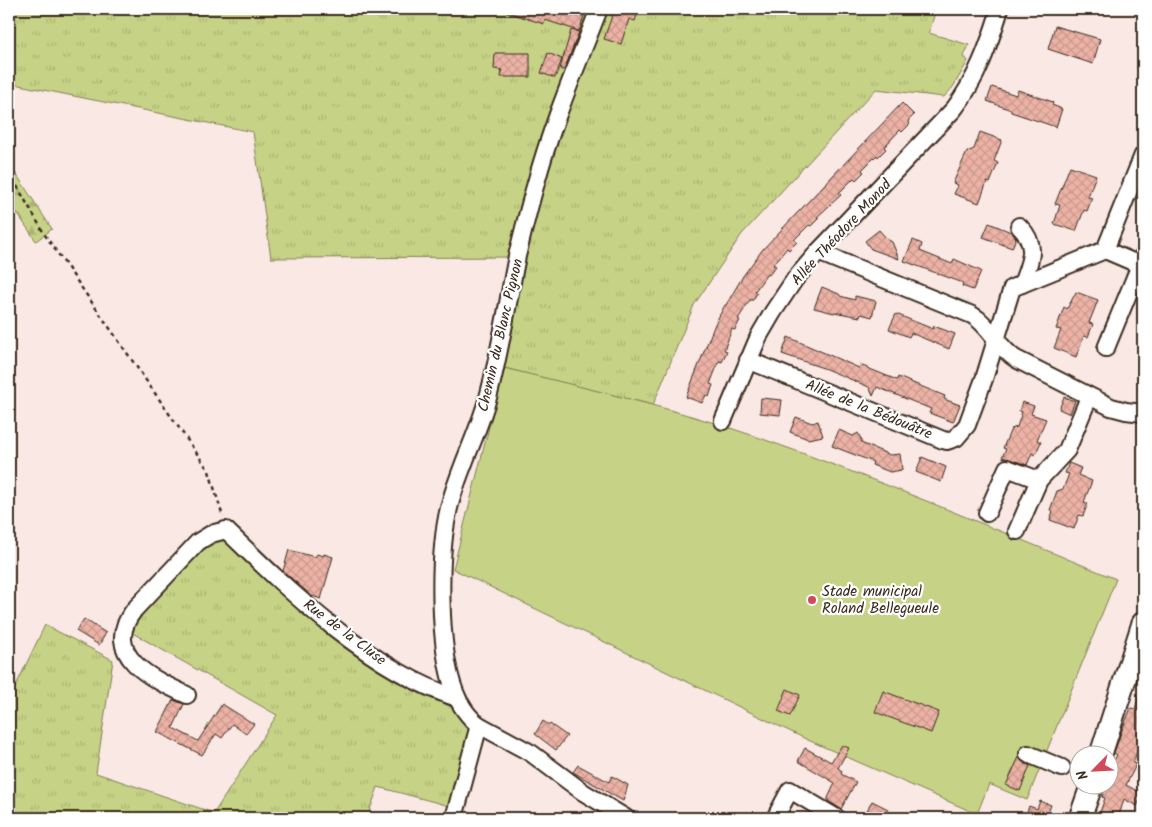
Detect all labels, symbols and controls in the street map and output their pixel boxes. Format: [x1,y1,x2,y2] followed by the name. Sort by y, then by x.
[786,174,898,291] street label: Allée Théodore Monod
[472,256,530,414] street label: Chemin du Blanc Pignon
[802,374,936,446] street label: Allée de la Bédouâtre
[822,580,939,621] place label: Stade municipal Roland Bellegueule
[298,594,391,672] street label: Rue de la Cluse
[806,594,818,606] marker: Stade municipal Roland Bellegueule
[1070,744,1120,794] north arrow
[1071,766,1095,783] text: N

